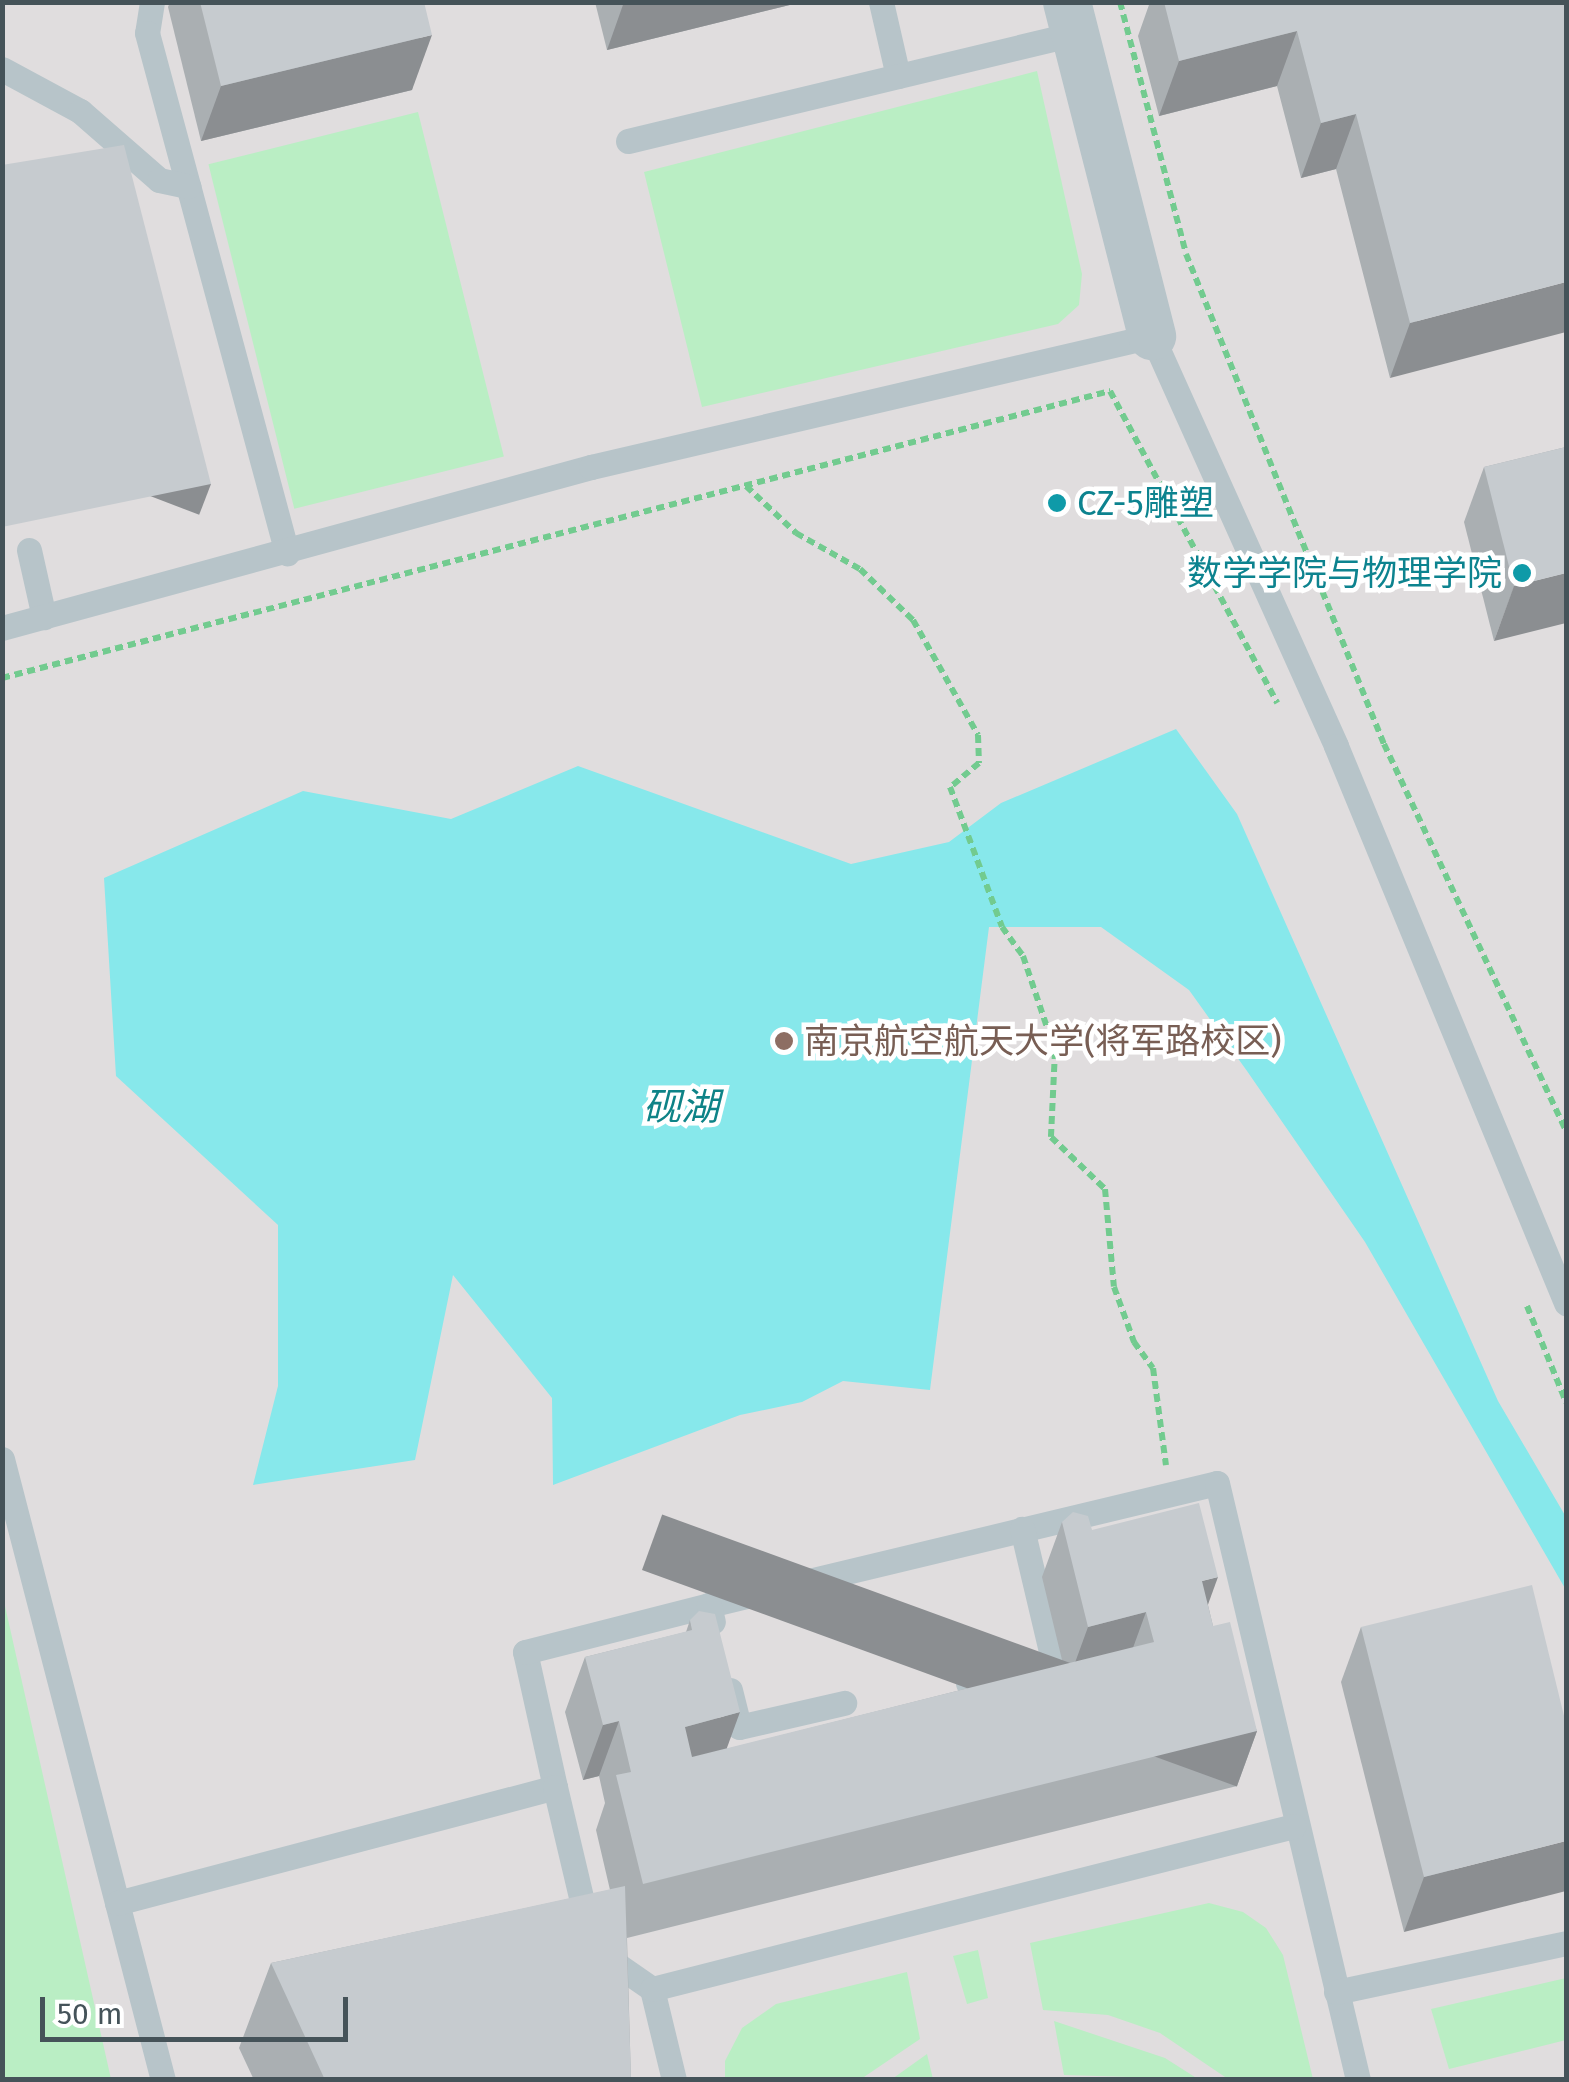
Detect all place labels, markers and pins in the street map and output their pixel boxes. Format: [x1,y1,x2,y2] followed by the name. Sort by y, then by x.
[1077,482,1214,524] place label: CZ-5雕塑
[1046,492,1068,514] marker: CZ-5雕塑
[1187,552,1502,594] place label: 数学学院与物理学院
[1511,562,1533,584] marker: 数学学院与物理学院
[804,1020,1282,1062] place label: 南京航空航天大学(将军路校区)
[773,1030,795,1052] marker: 南京航空航天大学(将军路校区)

